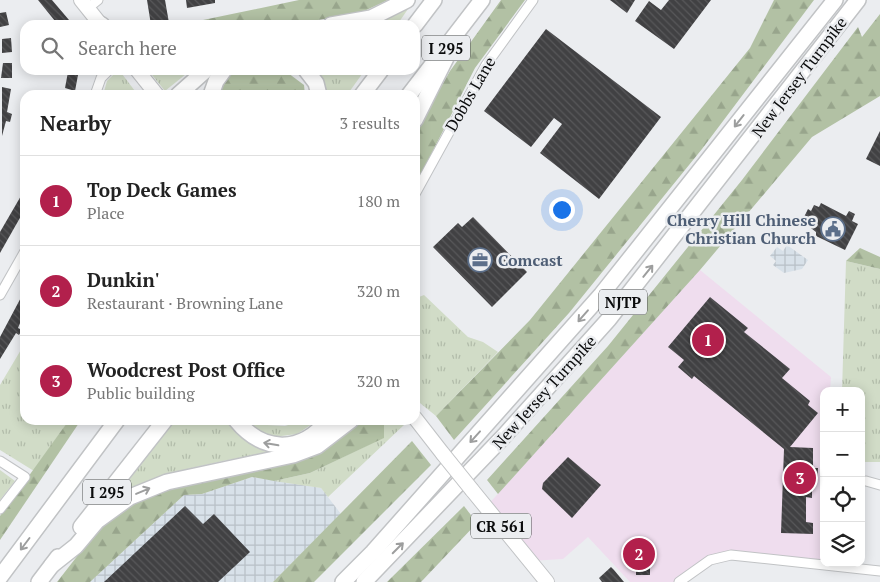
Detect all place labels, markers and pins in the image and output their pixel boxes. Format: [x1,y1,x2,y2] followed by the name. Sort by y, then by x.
[667,209,817,249] place label: Cherry Hill Chinese Christian Church
[820,216,846,242] public building icon: Cherry Hill Chinese Christian Church
[467,247,493,273] office icon: Comcast
[498,249,563,271] place label: Comcast
[692,321,724,359] pin: 1
[784,459,816,497] pin: 3
[623,535,655,573] pin: 2

